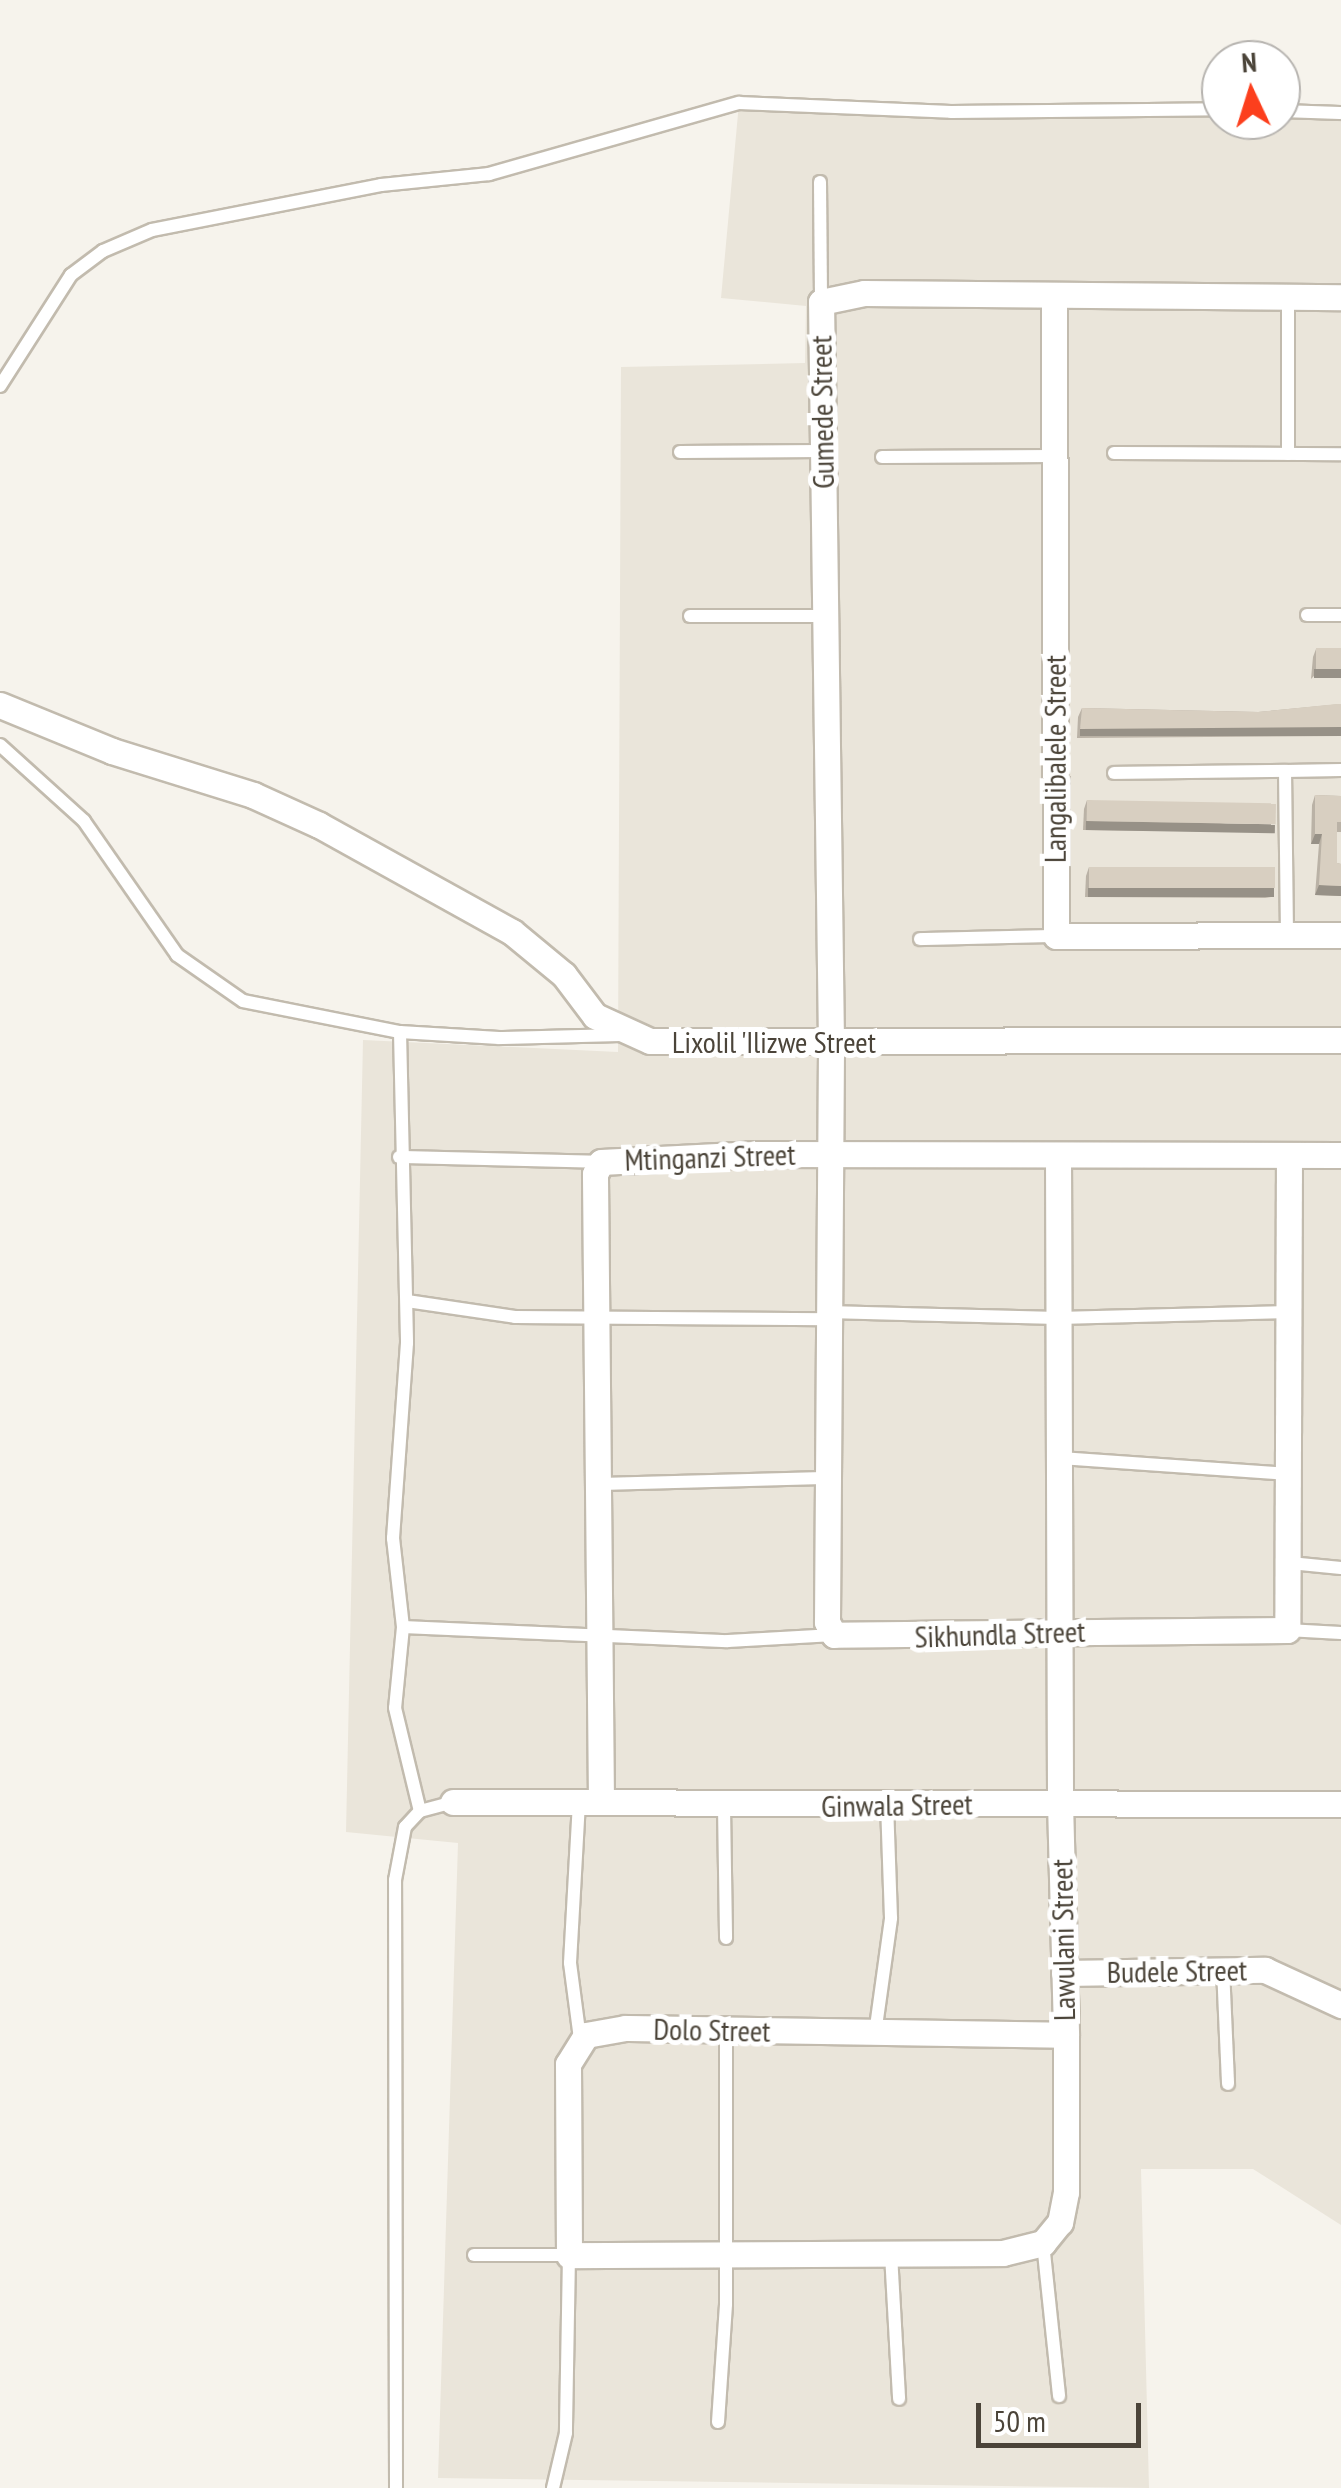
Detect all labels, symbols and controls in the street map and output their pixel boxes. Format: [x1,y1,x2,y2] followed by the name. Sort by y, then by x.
[1201,40,1301,140] north arrow
[1240,43,1258,81] text: N
[803,335,841,489] street label: Gumede Street
[1037,655,1073,863] street label: Langalibalele Street
[671,1024,877,1060] street label: Lixolil 'Ilizwe Street
[624,1136,796,1178] street label: Mtinganzi Street
[914,1613,1086,1655] street label: Sikhundla Street
[821,1786,973,1824] street label: Ginwala Street
[1044,1859,1082,2021] street label: Lawulani Street
[1107,1952,1247,1990] street label: Budele Street
[653,2011,771,2049] street label: Dolo Street
[981,2383,1146,2445] scale bar
[993,2401,1046,2440] text: 50 m

